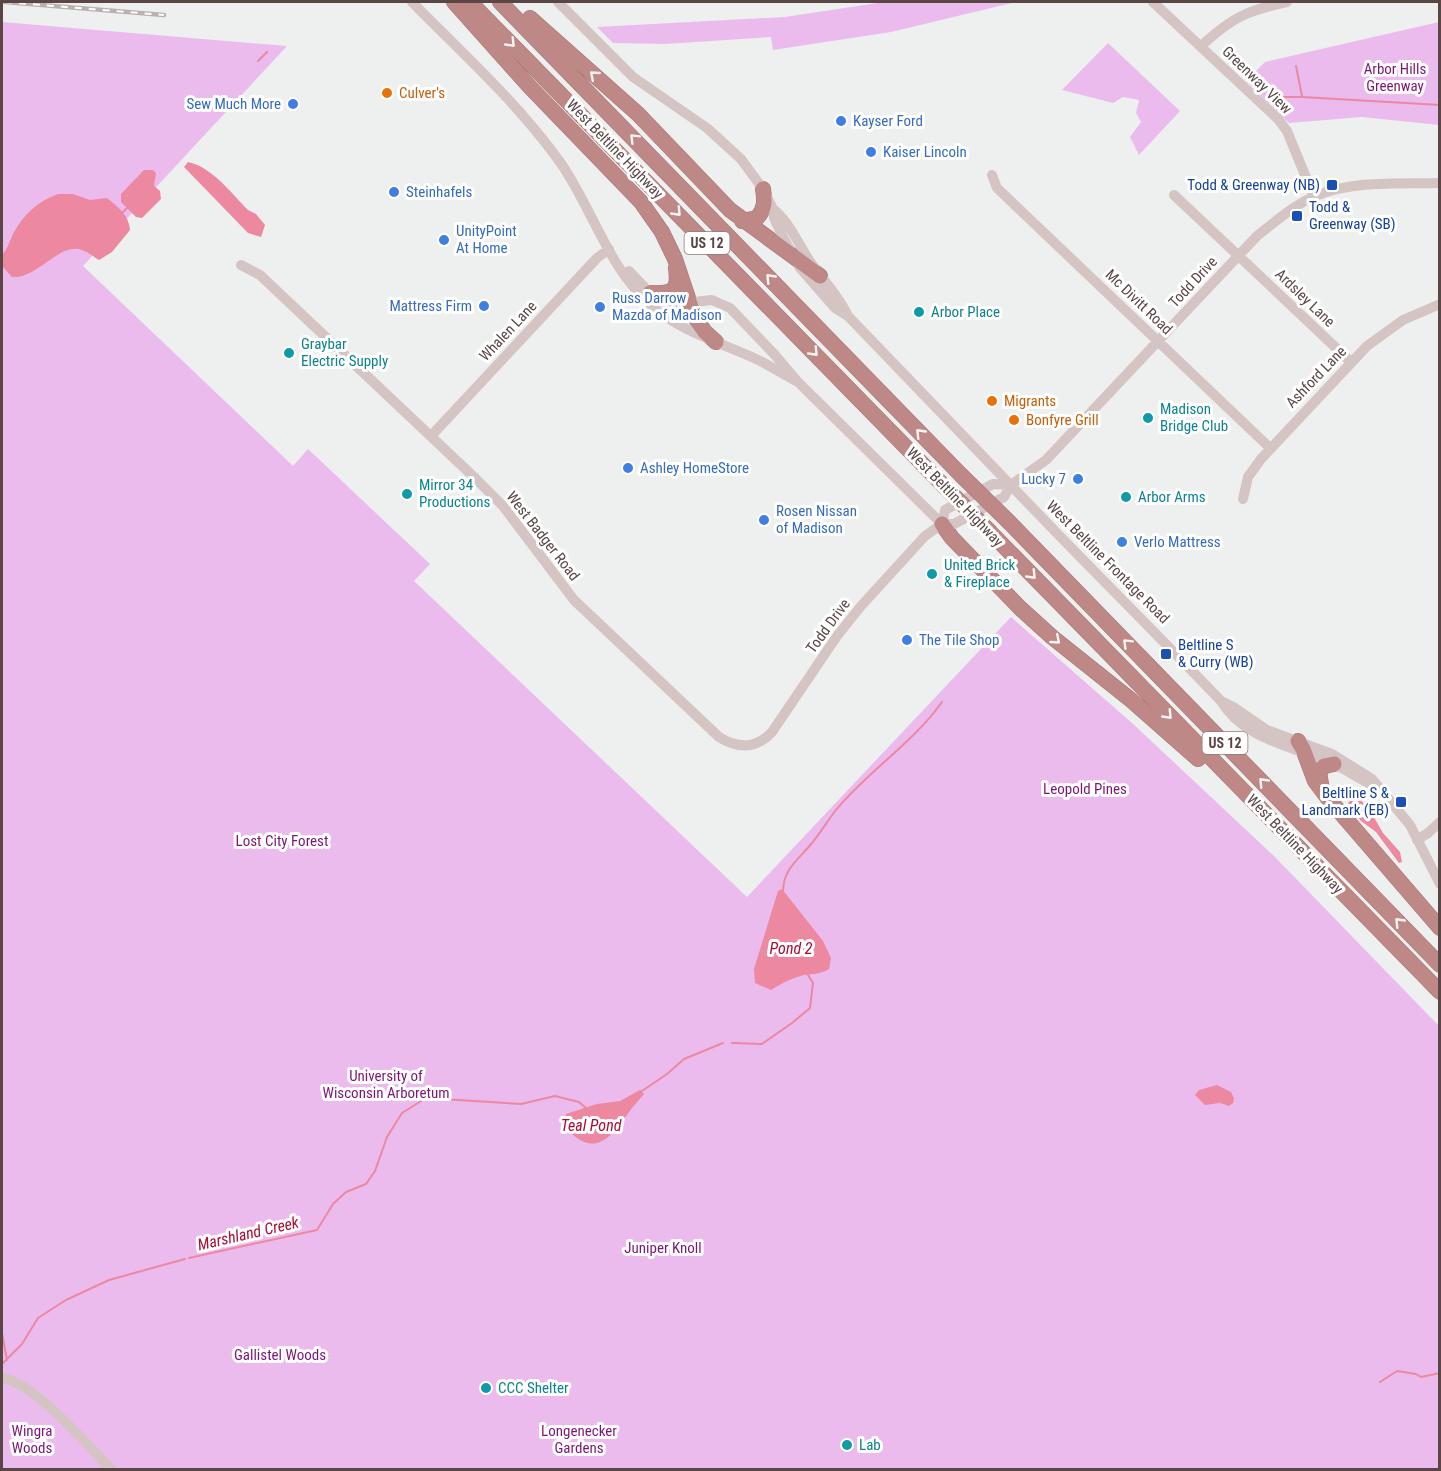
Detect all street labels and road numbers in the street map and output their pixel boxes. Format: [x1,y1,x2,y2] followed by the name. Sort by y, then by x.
[1218,42,1296,118] street label: Greenway View
[563,96,667,202] street label: West Beltline Highway
[684,232,730,254] road number: US 12
[1165,253,1221,311] street label: Todd Drive
[1271,265,1339,331] street label: Ardsley Lane
[1102,266,1176,338] street label: Mc Divitt Road
[476,297,540,365] street label: Whalen Lane
[1282,342,1350,412] street label: Ashford Lane
[903,444,1007,550] street label: West Beltline Highway
[503,488,583,584] street label: West Badger Road
[1043,497,1173,627] street label: West Beltline Frontage Road
[802,595,854,657] street label: Todd Drive
[1202,732,1248,754] road number: US 12
[1243,791,1347,897] street label: West Beltline Highway

